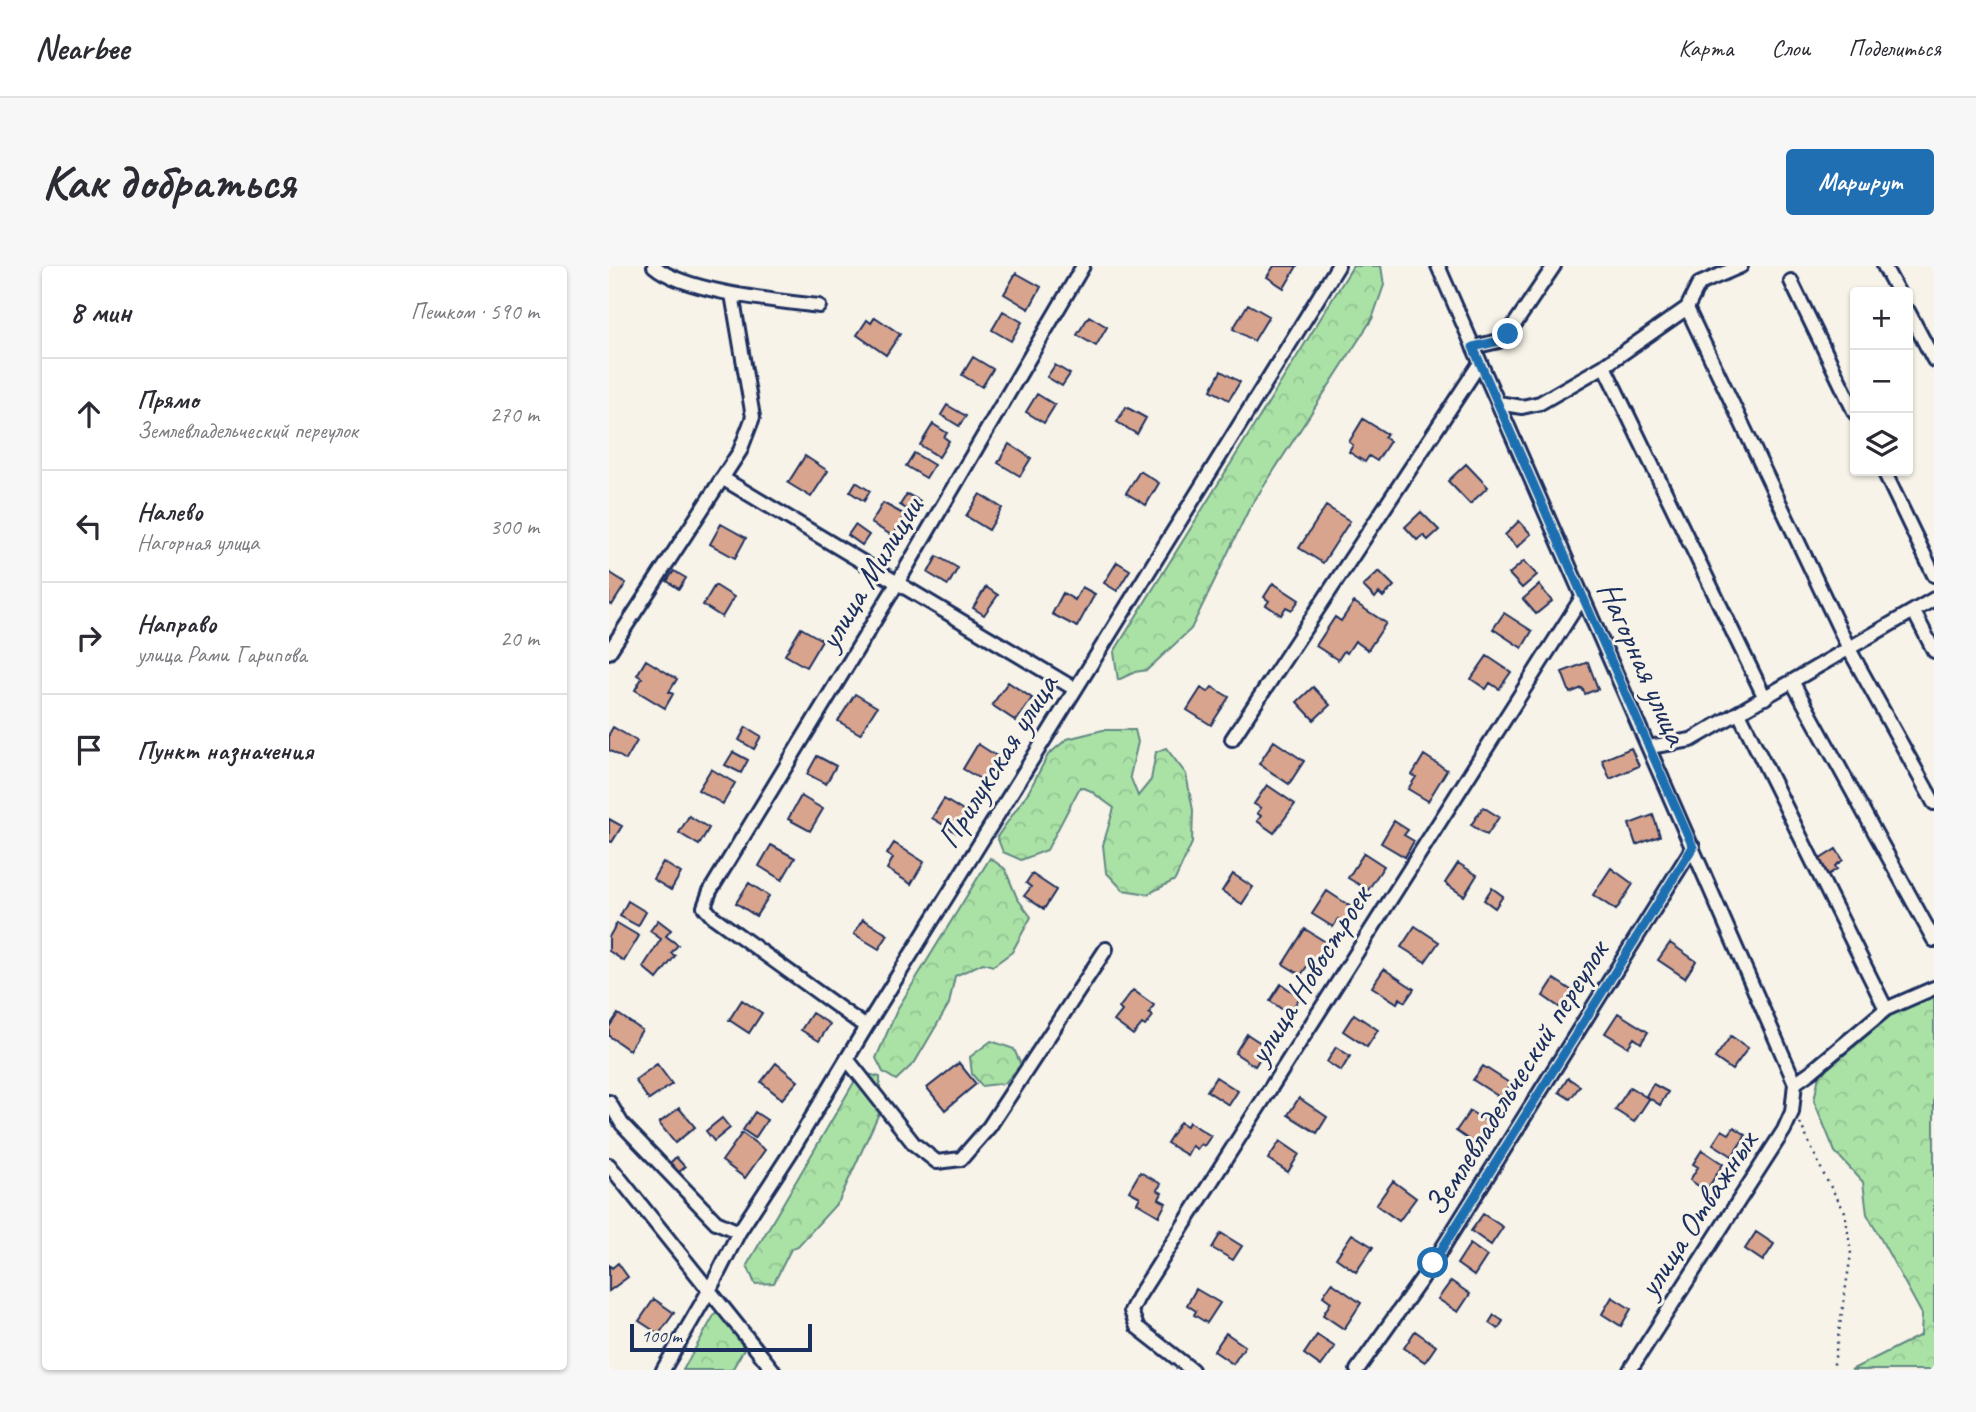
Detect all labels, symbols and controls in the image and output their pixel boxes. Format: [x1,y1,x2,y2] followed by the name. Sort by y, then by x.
[35,27,129,69] text: Nearbee
[1679,33,1733,63] text: Карта
[1771,33,1810,63] text: Слои
[1848,33,1941,63] text: Поделиться
[1786,149,1934,215] button: Маршрут
[42,151,295,213] text: Как добраться
[1850,287,1913,476] map controls
[1850,287,1913,350] button: +
[70,293,131,331] text: 8 мин
[411,297,539,326] text: Пешком · 590 m
[1492,318,1523,349] route end
[1850,350,1913,413] button: −
[137,383,199,416] text: Прямо
[70,395,108,433] icon: ahead
[490,400,539,429] text: 270 m
[1850,413,1913,476] button: layers
[137,416,358,445] text: Землевладельческий переулок
[807,487,933,659] street label: улица Милиции
[137,495,203,528] text: Налево
[70,507,108,545] icon: left
[490,512,539,541] text: 300 m
[137,528,259,557] text: Нагорная улица
[1588,574,1699,754] street label: Нагорная улица
[137,607,216,640] text: Направо
[70,619,108,657] icon: right
[500,624,539,653] text: 20 m
[137,640,307,669] text: улица Рами Гарипова
[927,664,1068,856] street label: Прилукская улица
[70,731,108,769] icon: arrive
[137,734,313,767] text: Пункт назначения
[1237,876,1382,1074] street label: улица Новостроек
[1414,930,1619,1223] street label: Землевладельческий переулок
[1627,1121,1768,1307] street label: улица Отважных
[1417,1247,1448,1278] route start
[630,1321,812,1353] scale bar
[641,1324,682,1348] text: 100 m

